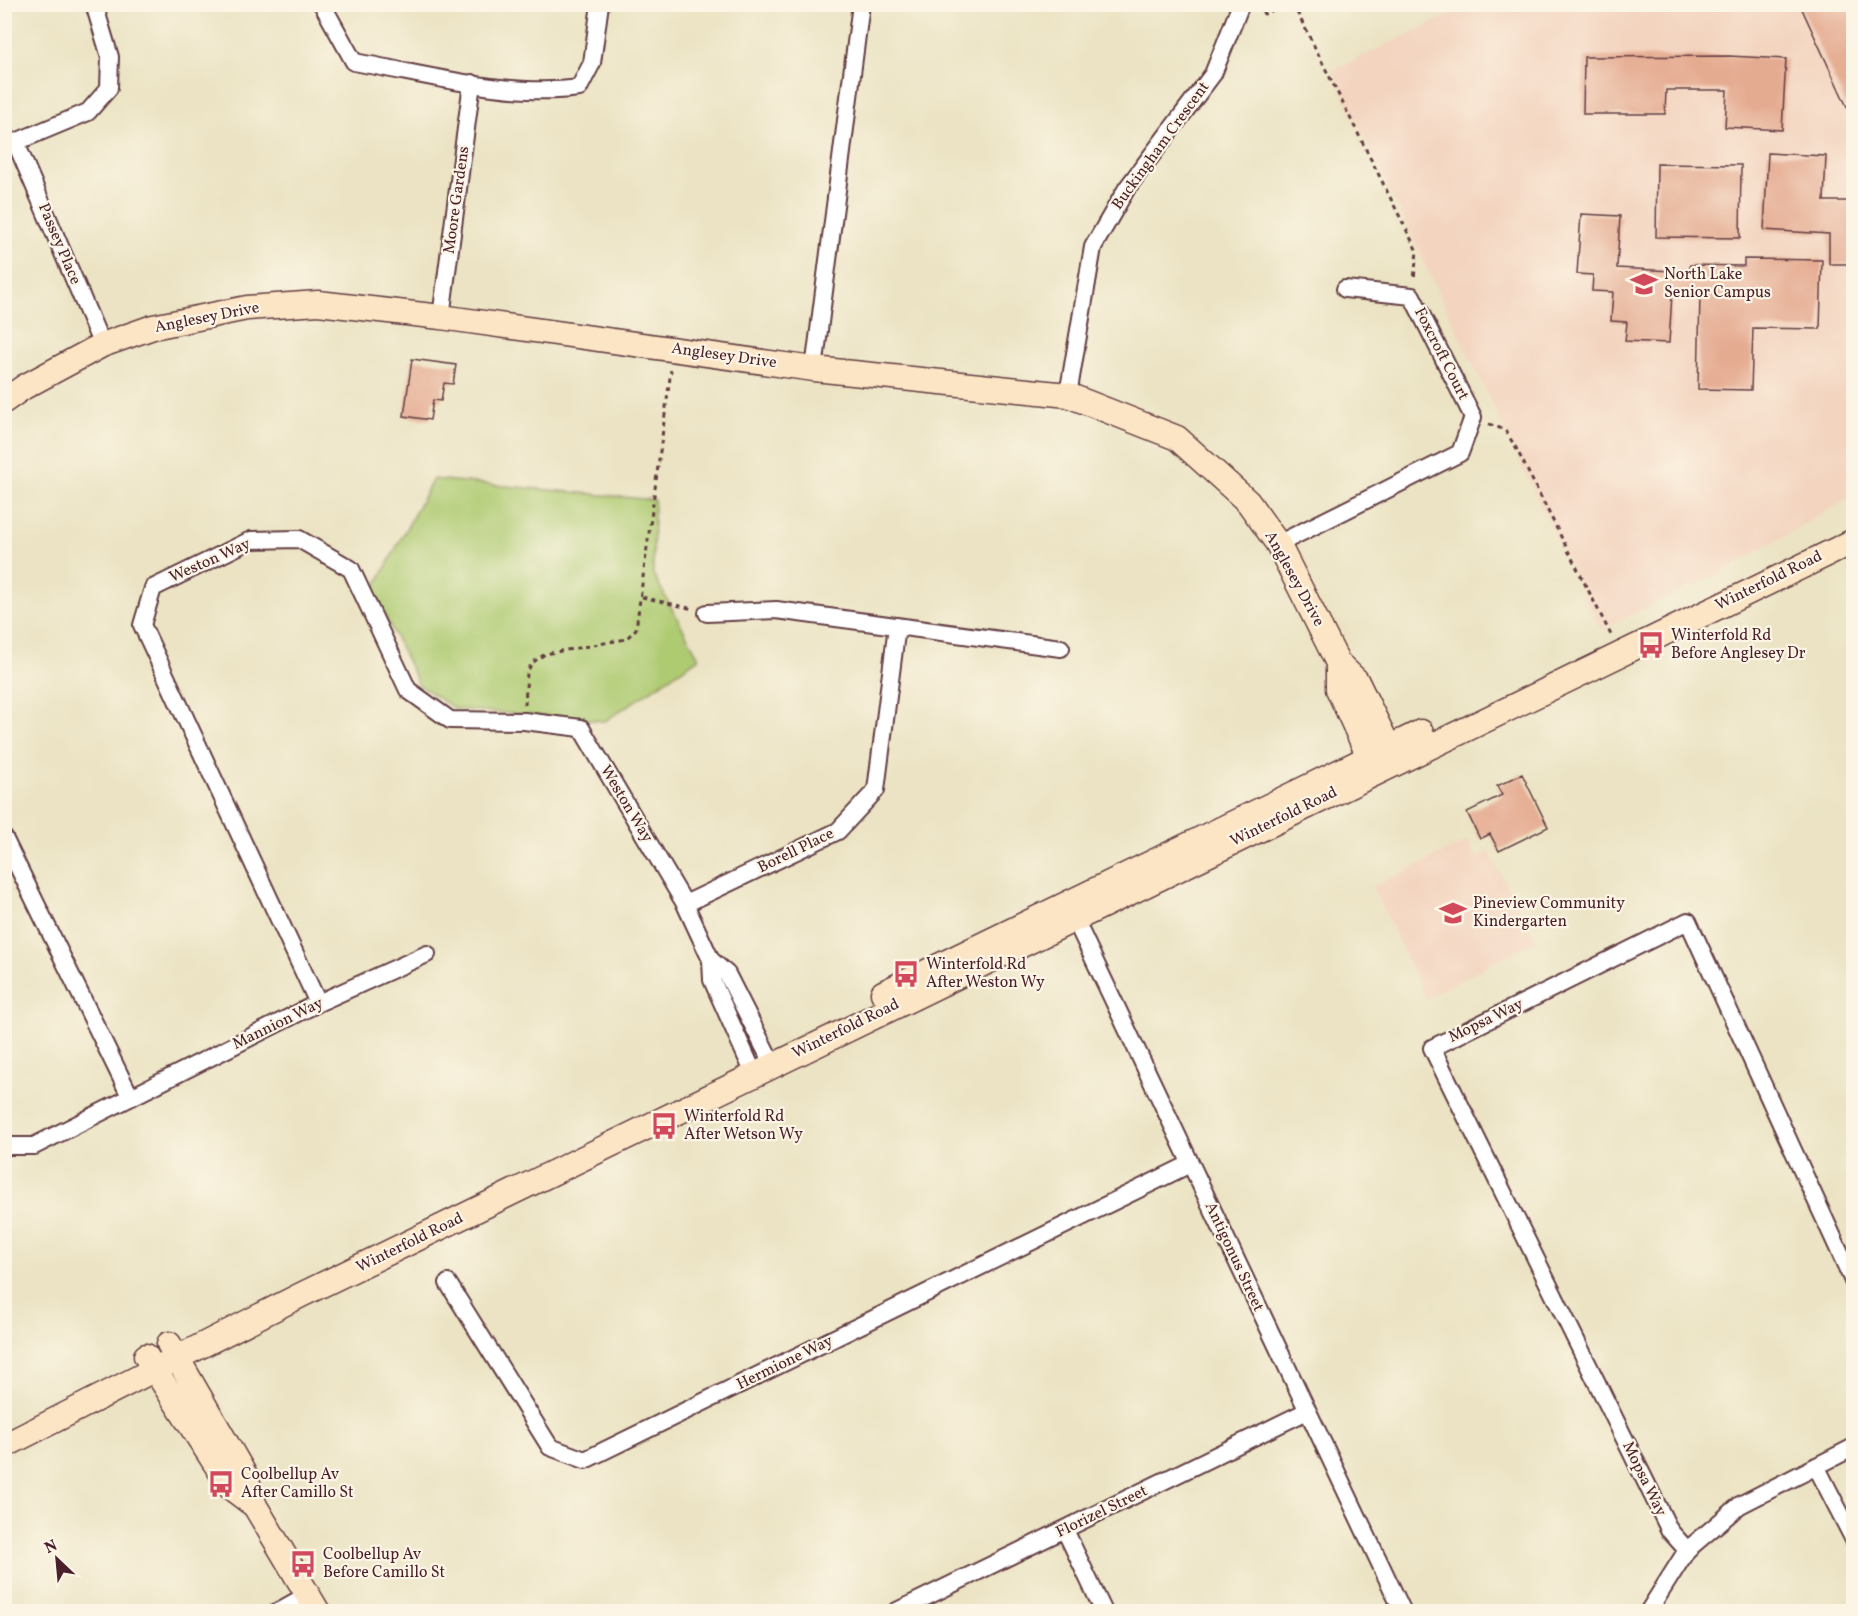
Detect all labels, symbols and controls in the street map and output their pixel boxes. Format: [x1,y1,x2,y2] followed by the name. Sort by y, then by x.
[1107,77,1215,215] street label: Buckingham Crescent
[439,145,475,255] street label: Moore Gardens
[32,200,86,288] street label: Passey Place
[1664,264,1771,304] place label: North Lake Senior Campus
[1629,269,1659,299] school or university icon: North Lake Senior Campus
[153,297,261,339] street label: Anglesey Drive
[1408,304,1474,404] street label: Foxcroft Court
[670,338,778,374] street label: Anglesey Drive
[1259,527,1329,631] street label: Anglesey Drive
[166,533,254,589] street label: Weston Way
[1712,546,1826,616] street label: Winterfold Road
[1671,625,1806,665] place label: Winterfold Rd Before Anglesey Dr
[1636,630,1666,660] bus stop icon: Winterfold Rd Before Anglesey Dr
[594,761,658,847] street label: Weston Way
[1227,782,1341,852] street label: Winterfold Road
[754,823,838,879] street label: Borell Place
[1473,893,1625,933] place label: Pineview Community Kindergarten
[1438,898,1468,928] school or university icon: Pineview Community Kindergarten
[926,954,1045,994] place label: Winterfold Rd After Weston Wy
[891,959,921,989] bus stop icon: Winterfold Rd After Weston Wy
[229,992,327,1056] street label: Mannion Way
[1445,993,1527,1049] street label: Mopsa Way
[789,994,903,1064] street label: Winterfold Road
[684,1106,803,1146] place label: Winterfold Rd After Wetson Wy
[649,1111,679,1141] bus stop icon: Winterfold Rd After Wetson Wy
[1199,1199,1269,1316] street label: Antigonus Street
[353,1208,467,1278] street label: Winterfold Road
[733,1330,837,1396] street label: Hermione Way
[1616,1438,1672,1520] street label: Mopsa Way
[241,1464,354,1504] place label: Coolbellup Av After Camillo St
[206,1469,236,1499] bus stop icon: Coolbellup Av After Camillo St
[1053,1480,1152,1544] street label: Florizel Street
[27,1529,87,1589] north arrow
[41,1535,62,1560] text: N
[323,1544,446,1584] place label: Coolbellup Av Before Camillo St
[288,1549,318,1579] bus stop icon: Coolbellup Av Before Camillo St

